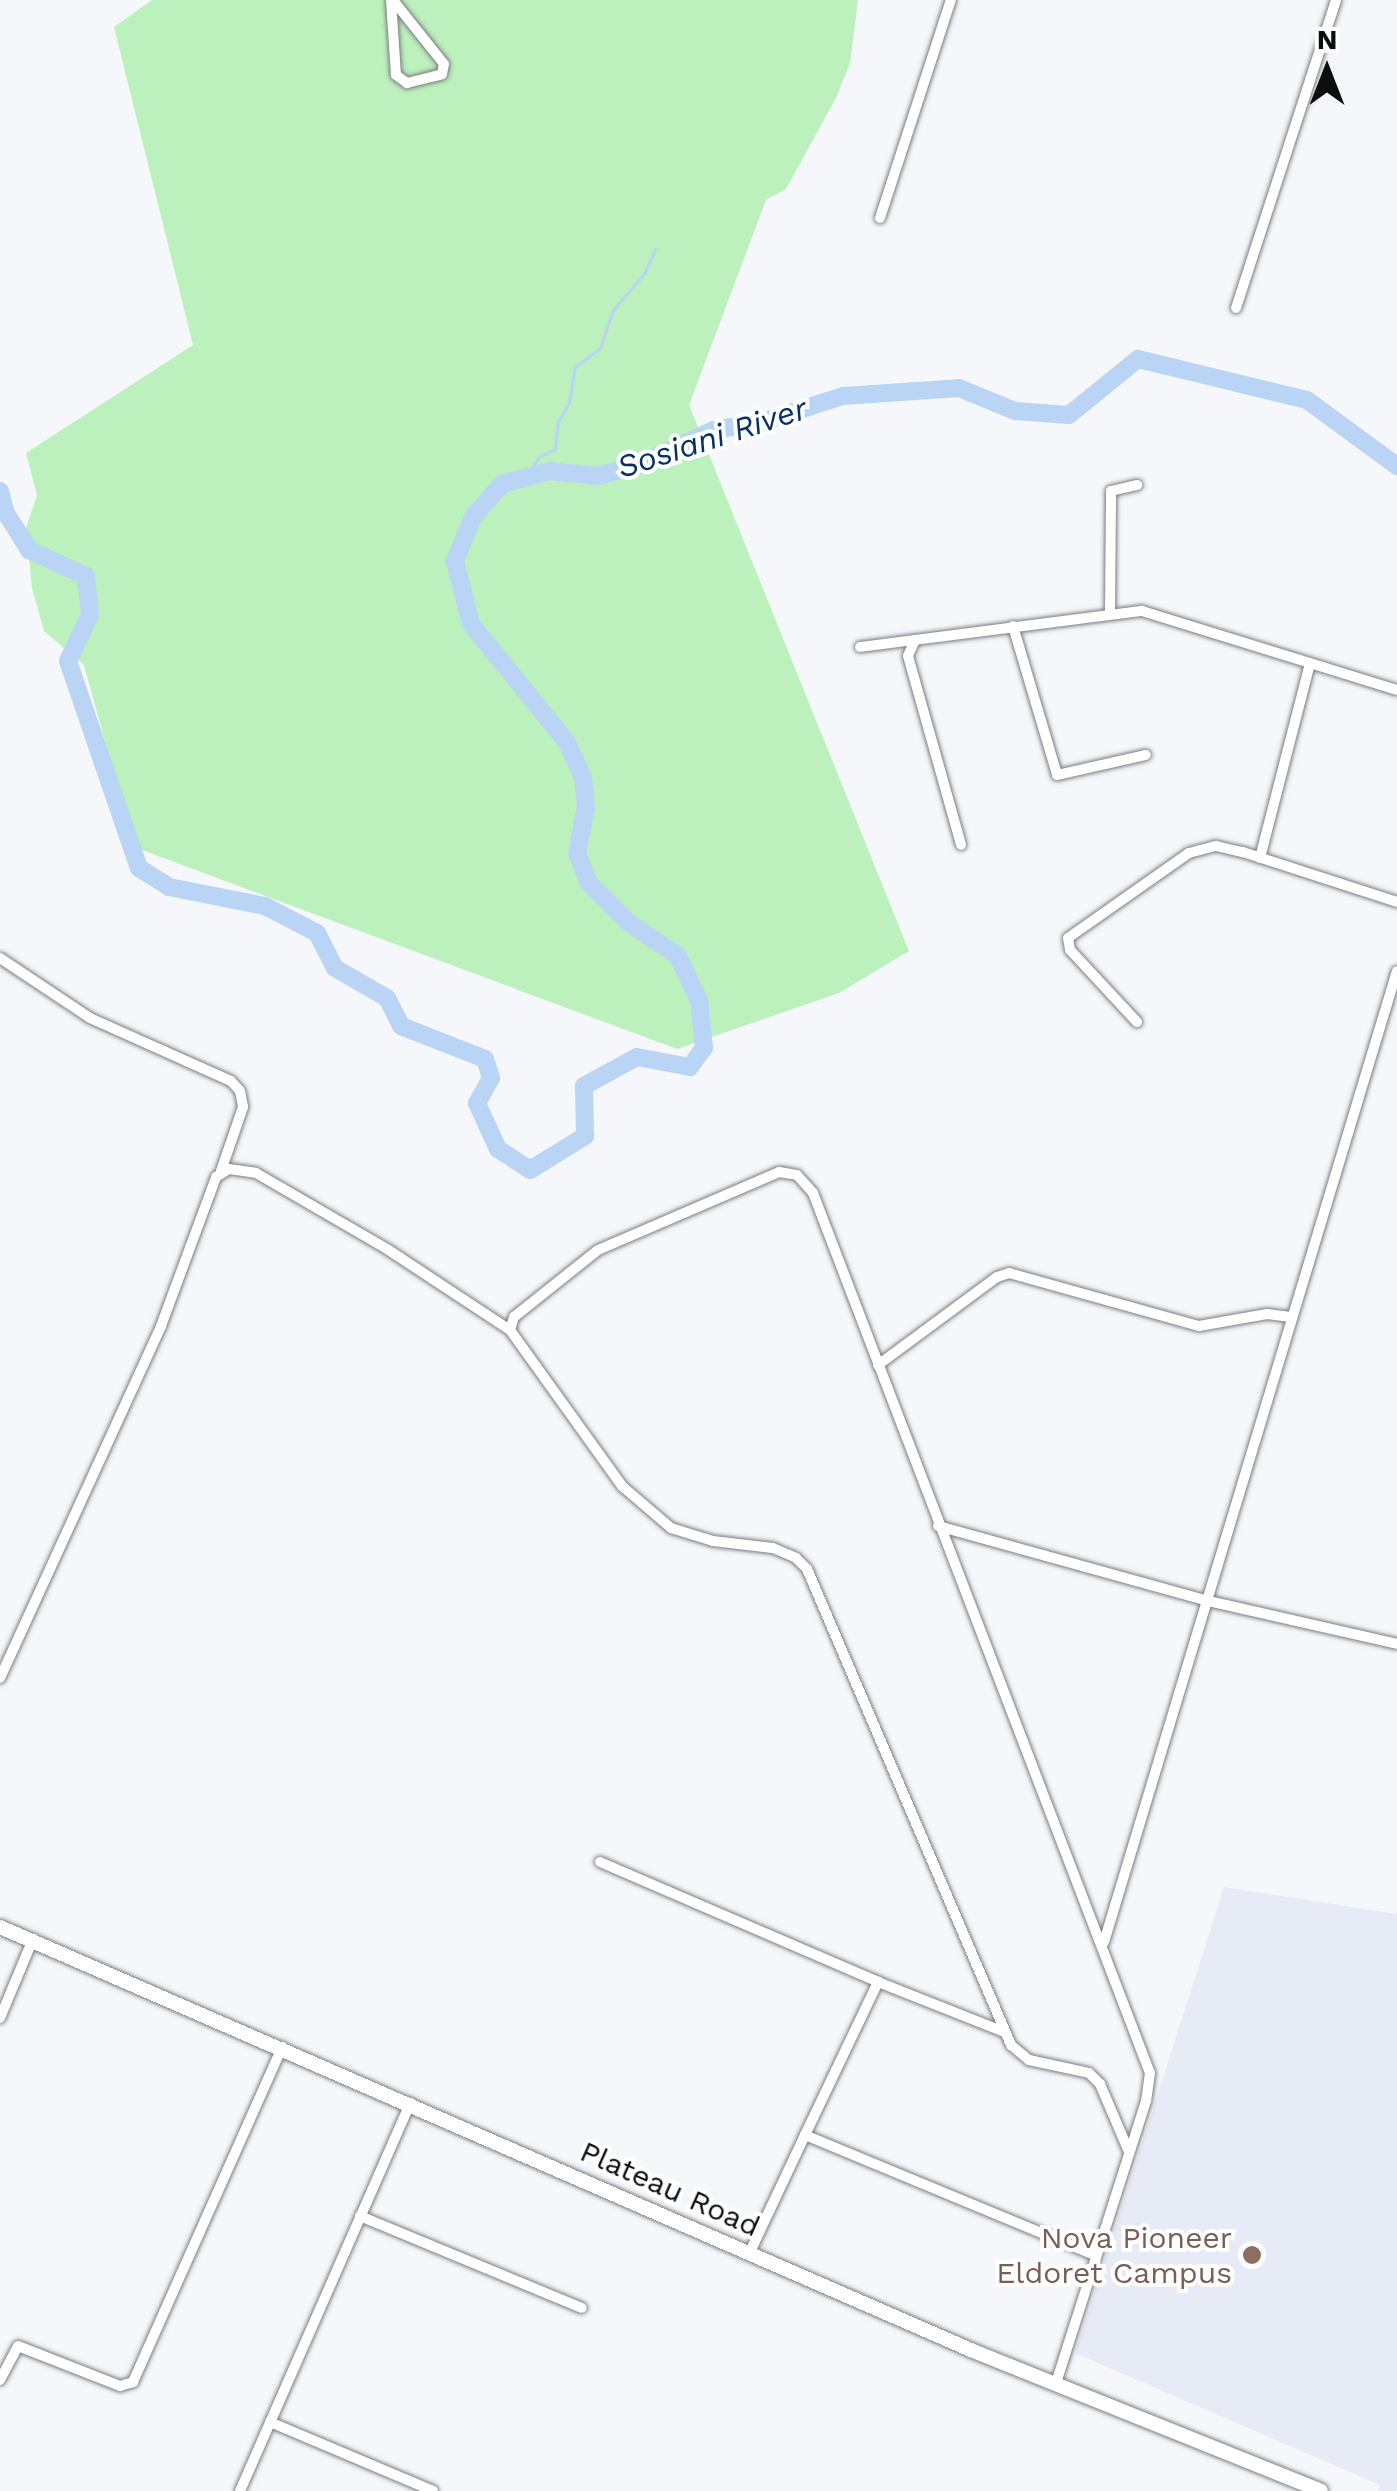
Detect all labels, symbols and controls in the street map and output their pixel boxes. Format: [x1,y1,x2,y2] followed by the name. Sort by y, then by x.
[1277,20,1377,120] north arrow
[1317,23,1337,56] text: N
[612,389,812,487] water label: Sosiani River
[575,2133,765,2245] street label: Plateau Road
[996,2220,1232,2290] place label: Nova Pioneer Eldoret Campus
[1241,2244,1263,2266] marker: Nova Pioneer Eldoret Campus

